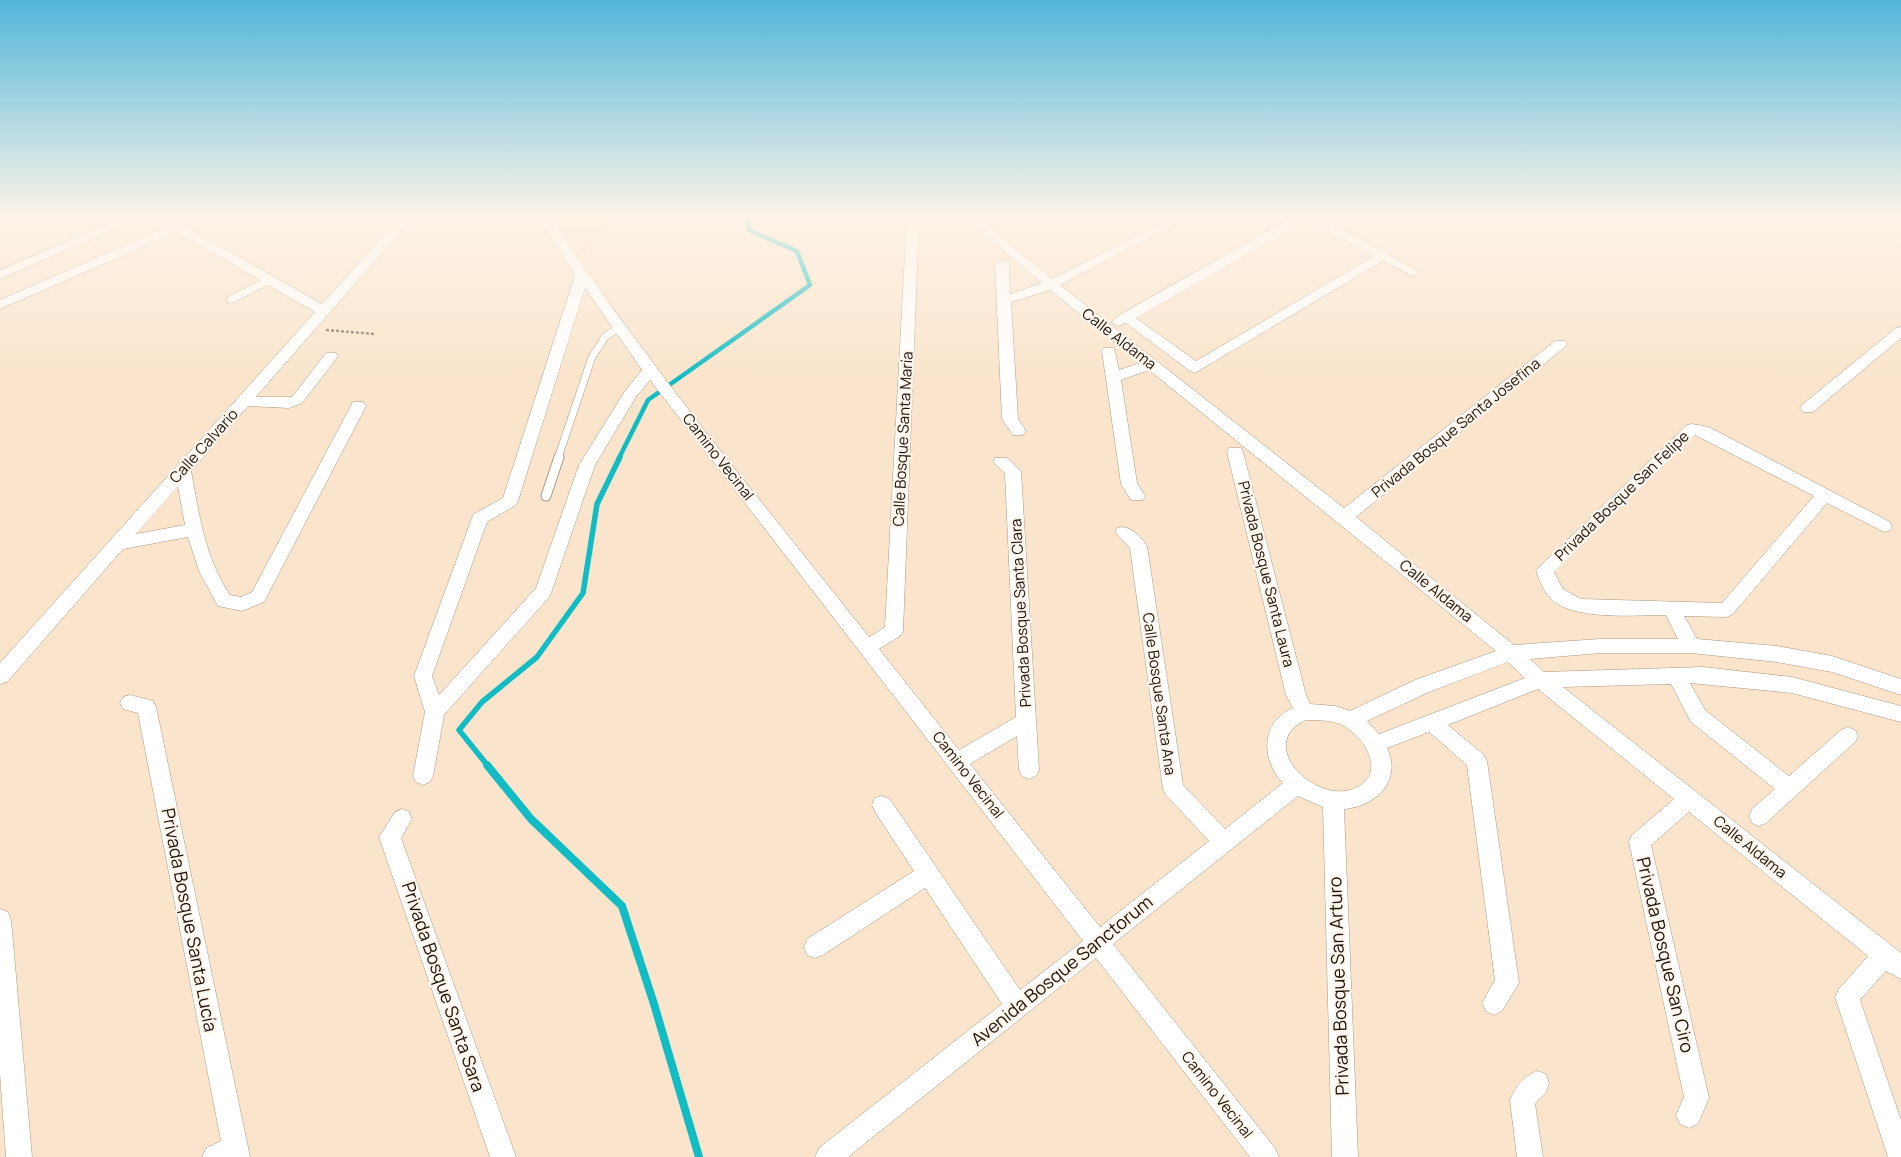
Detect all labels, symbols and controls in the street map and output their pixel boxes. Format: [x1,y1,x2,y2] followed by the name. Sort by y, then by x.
[1078,303,1161,374] street label: Calle Aldama
[887,351,918,527] street label: Calle Bosque Santa María
[1367,353,1545,502] street label: Privada Bosque Santa Josefina
[164,404,243,488] street label: Calle Calvario
[678,409,759,505] street label: Camino Vecinal
[1550,426,1694,565] street label: Privada Bosque San Felipe
[1233,479,1300,669] street label: Privada Bosque Santa Laura
[1005,518,1036,708] street label: Privada Bosque Santa Clara
[1395,554,1478,627] street label: Calle Aldama
[1138,611,1181,777] street label: Calle Bosque Santa Ana
[928,727,1009,823] street label: Camino Vecinal
[157,806,223,1034] street label: Privada Bosque Santa Lucía
[1709,810,1792,883] street label: Calle Aldama
[1632,854,1700,1055] street label: Privada Bosque San Ciro
[1322,876,1354,1096] street label: Privada Bosque San Arturo
[397,878,491,1095] street label: Privada Bosque Santa Sara
[966,889,1157,1051] street label: Avenida Bosque Sanctorum
[1177,1047,1258,1143] street label: Camino Vecinal

